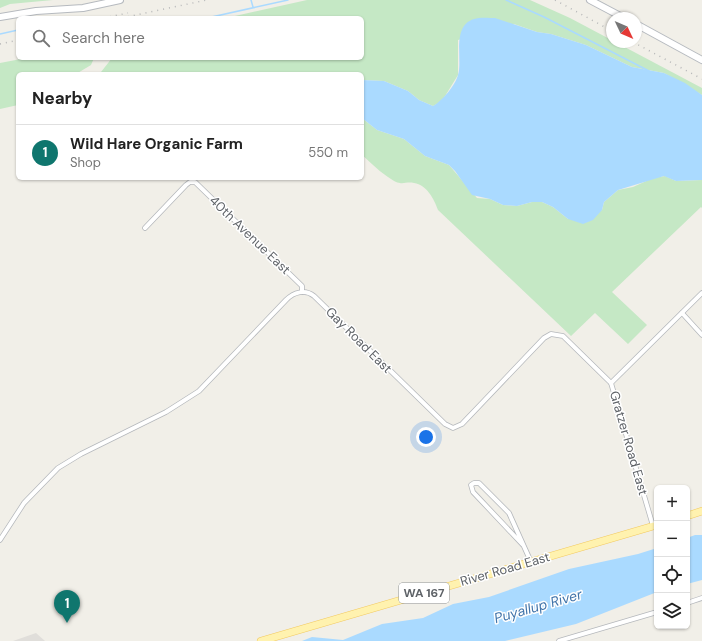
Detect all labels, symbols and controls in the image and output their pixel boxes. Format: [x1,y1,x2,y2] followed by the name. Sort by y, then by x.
[606,12,642,48] north arrow
[16,16,364,60] search box
[30,27,52,49] icon: search
[62,28,145,48] text: Search here
[32,87,92,109] text: Nearby
[70,134,243,154] text: Wild Hare Organic Farm
[43,144,47,161] text: 1
[308,144,348,161] text: 550 m
[70,154,101,171] text: Shop
[206,192,294,278] street label: 40th Avenue East
[322,303,396,377] street label: Gay Road East
[606,389,652,497] street label: Gratzer Road East
[416,427,436,447] your location
[654,485,690,629] map controls
[654,485,690,521] button: +
[654,521,690,557] button: −
[458,548,552,590] street label: River Road East
[654,557,690,593] button: locate
[399,583,449,603] road number: WA 167
[492,585,585,627] water label: Puyallup River
[54,590,80,623] pin: 1
[654,593,690,629] button: layers

